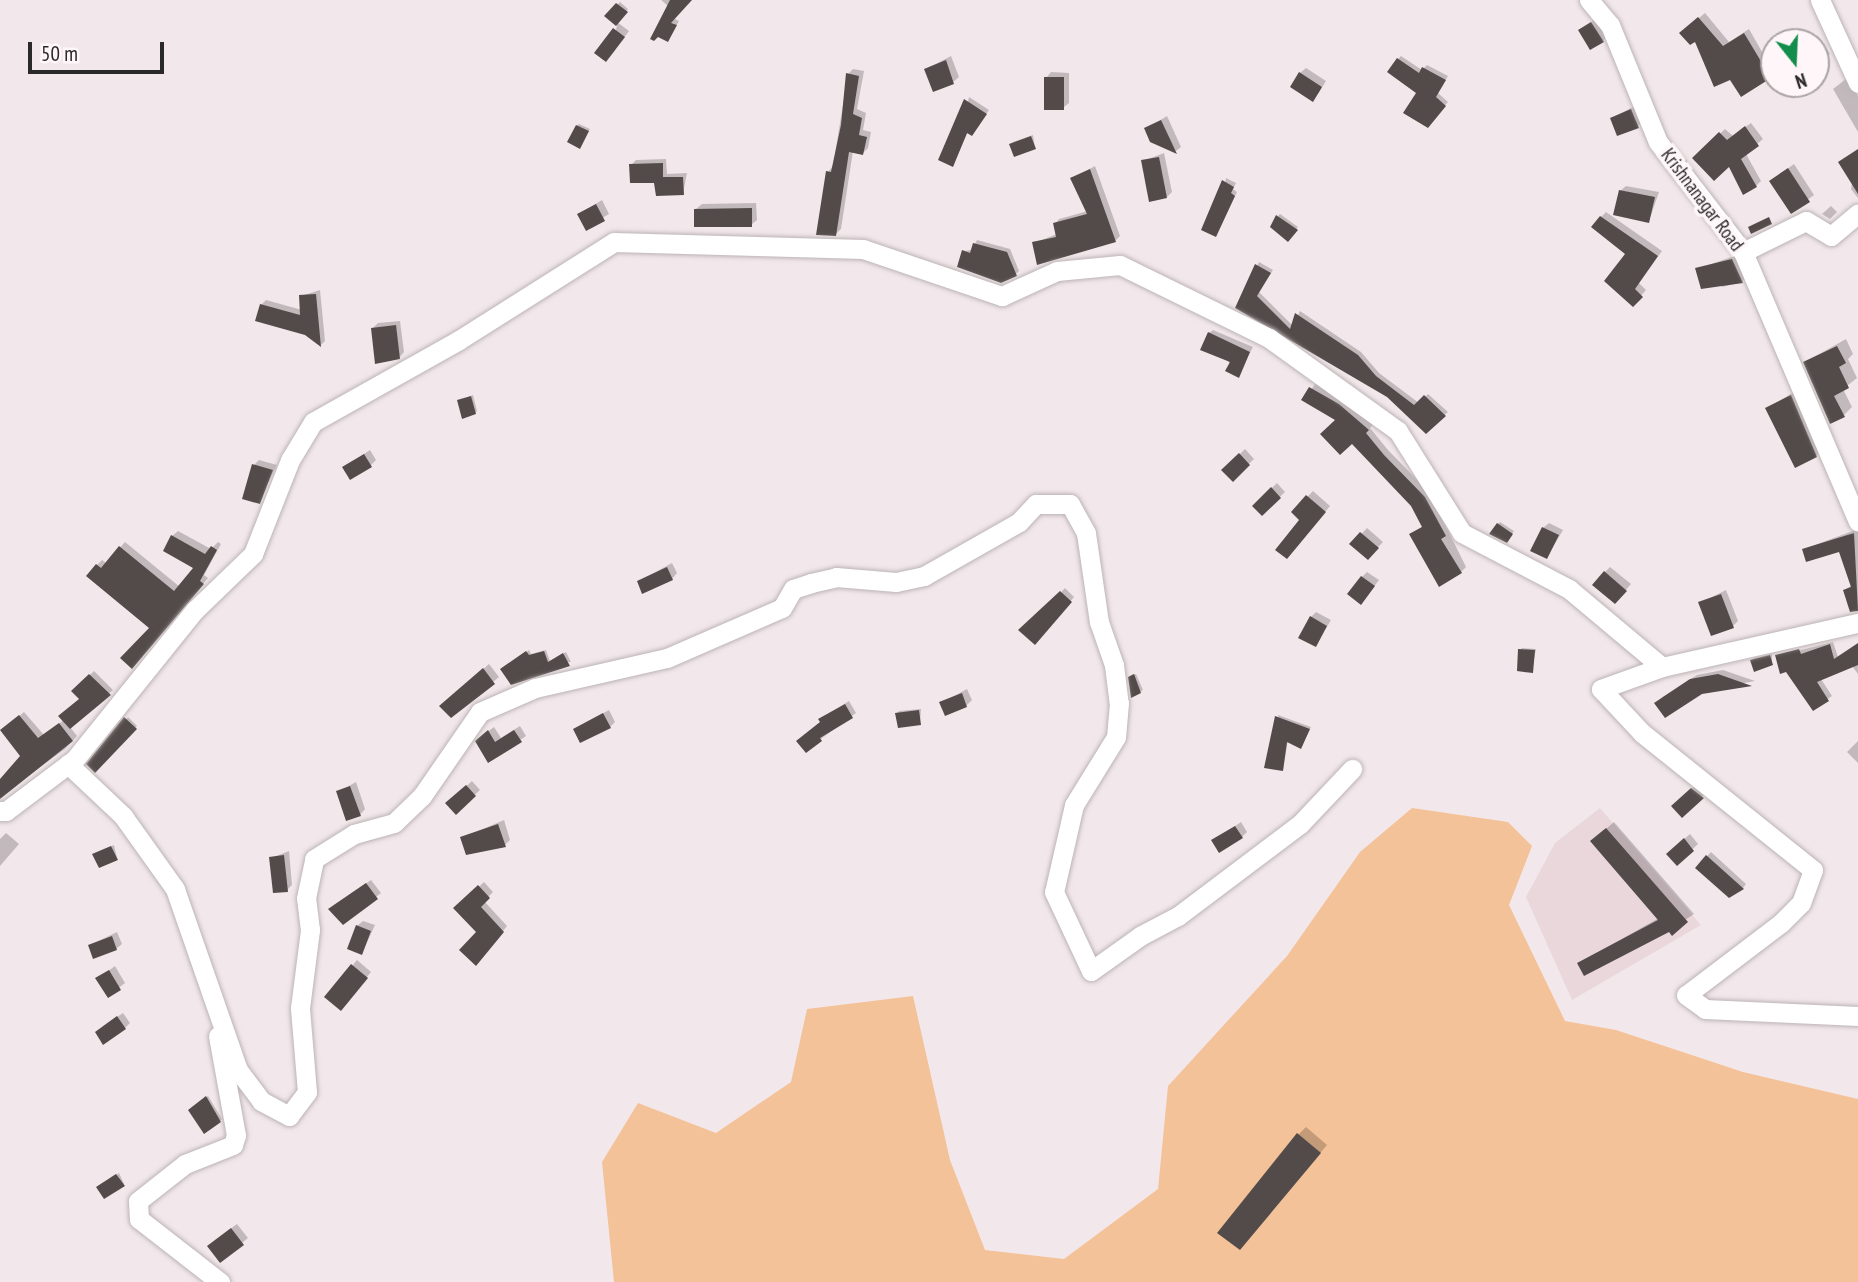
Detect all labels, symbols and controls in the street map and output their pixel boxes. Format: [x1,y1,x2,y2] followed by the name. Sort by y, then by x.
[32,28,168,72] scale bar
[1760,28,1830,98] north arrow
[41,40,78,67] text: 50 m
[1792,68,1809,94] text: N
[1656,144,1748,256] street label: Krishnanagar Road

